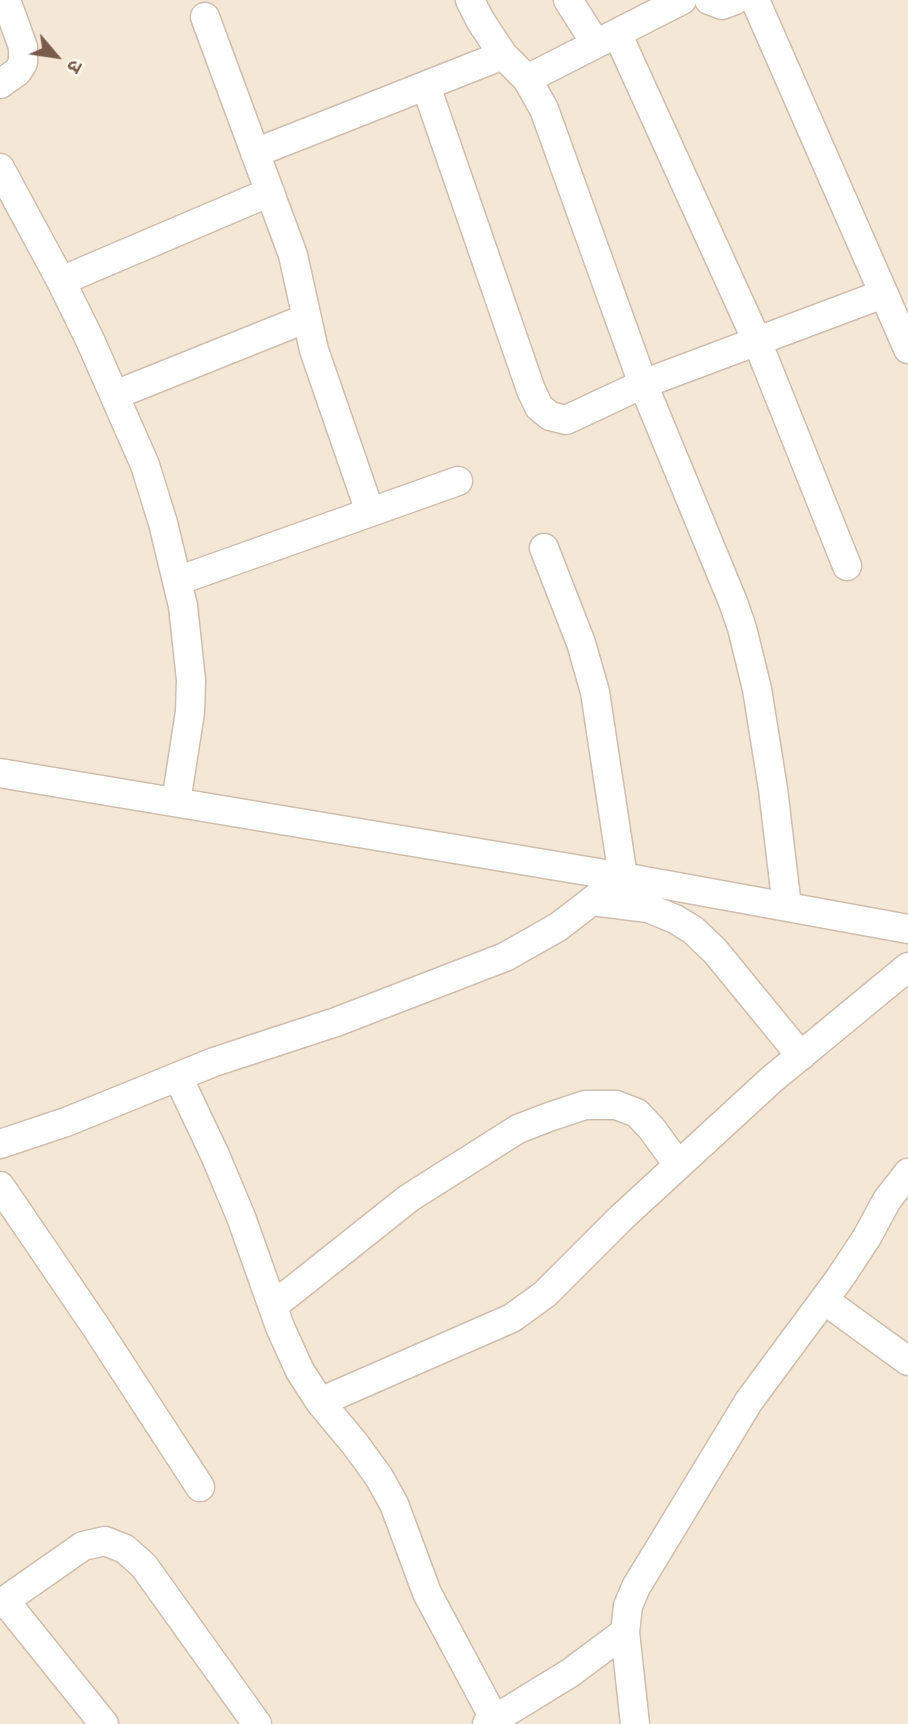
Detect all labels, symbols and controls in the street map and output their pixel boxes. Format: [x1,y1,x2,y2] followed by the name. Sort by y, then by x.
[21,21,91,91] north arrow
[62,56,88,77] text: उ

